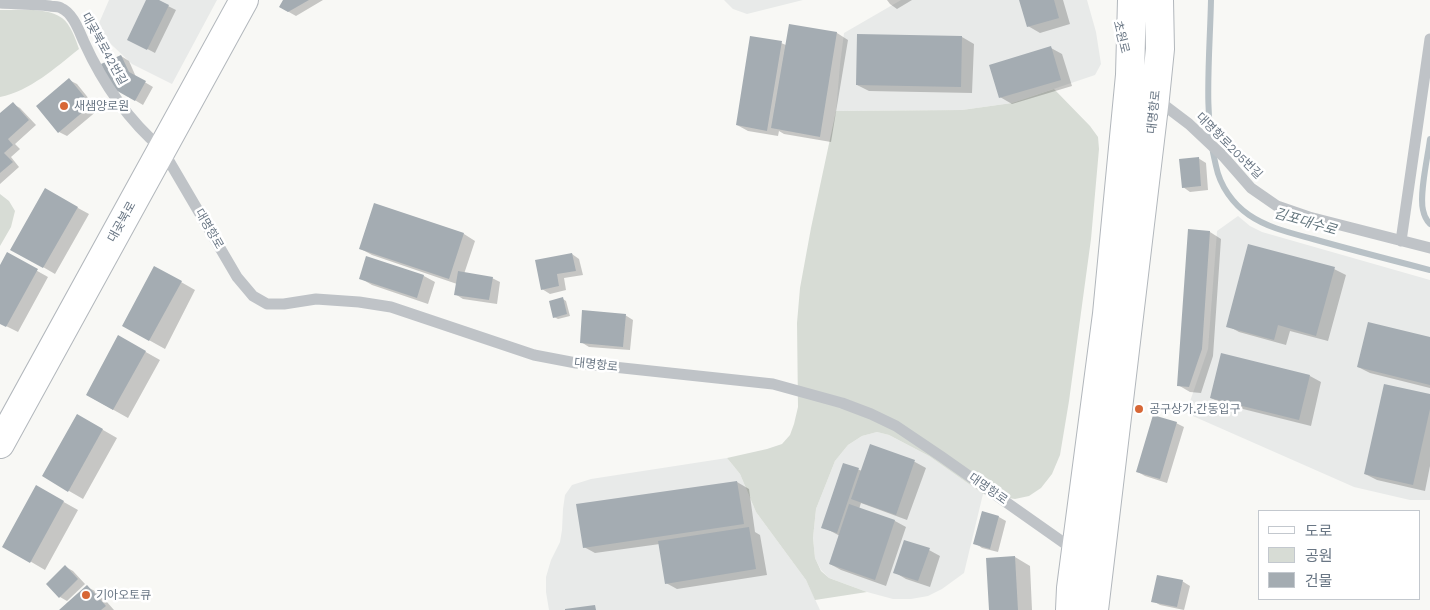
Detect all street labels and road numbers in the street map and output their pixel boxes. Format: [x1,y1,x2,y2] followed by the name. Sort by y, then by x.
[78,10,130,88] street label: 대곶북로42번길
[1110,19,1132,55] street label: 초원로
[1145,89,1163,135] street label: 대명항로
[1193,110,1265,182] street label: 대명항로205번길
[105,199,139,245] street label: 대곶북로
[192,206,226,252] street label: 대명항로
[573,356,619,374] street label: 대명항로
[966,470,1010,508] street label: 대명항로

